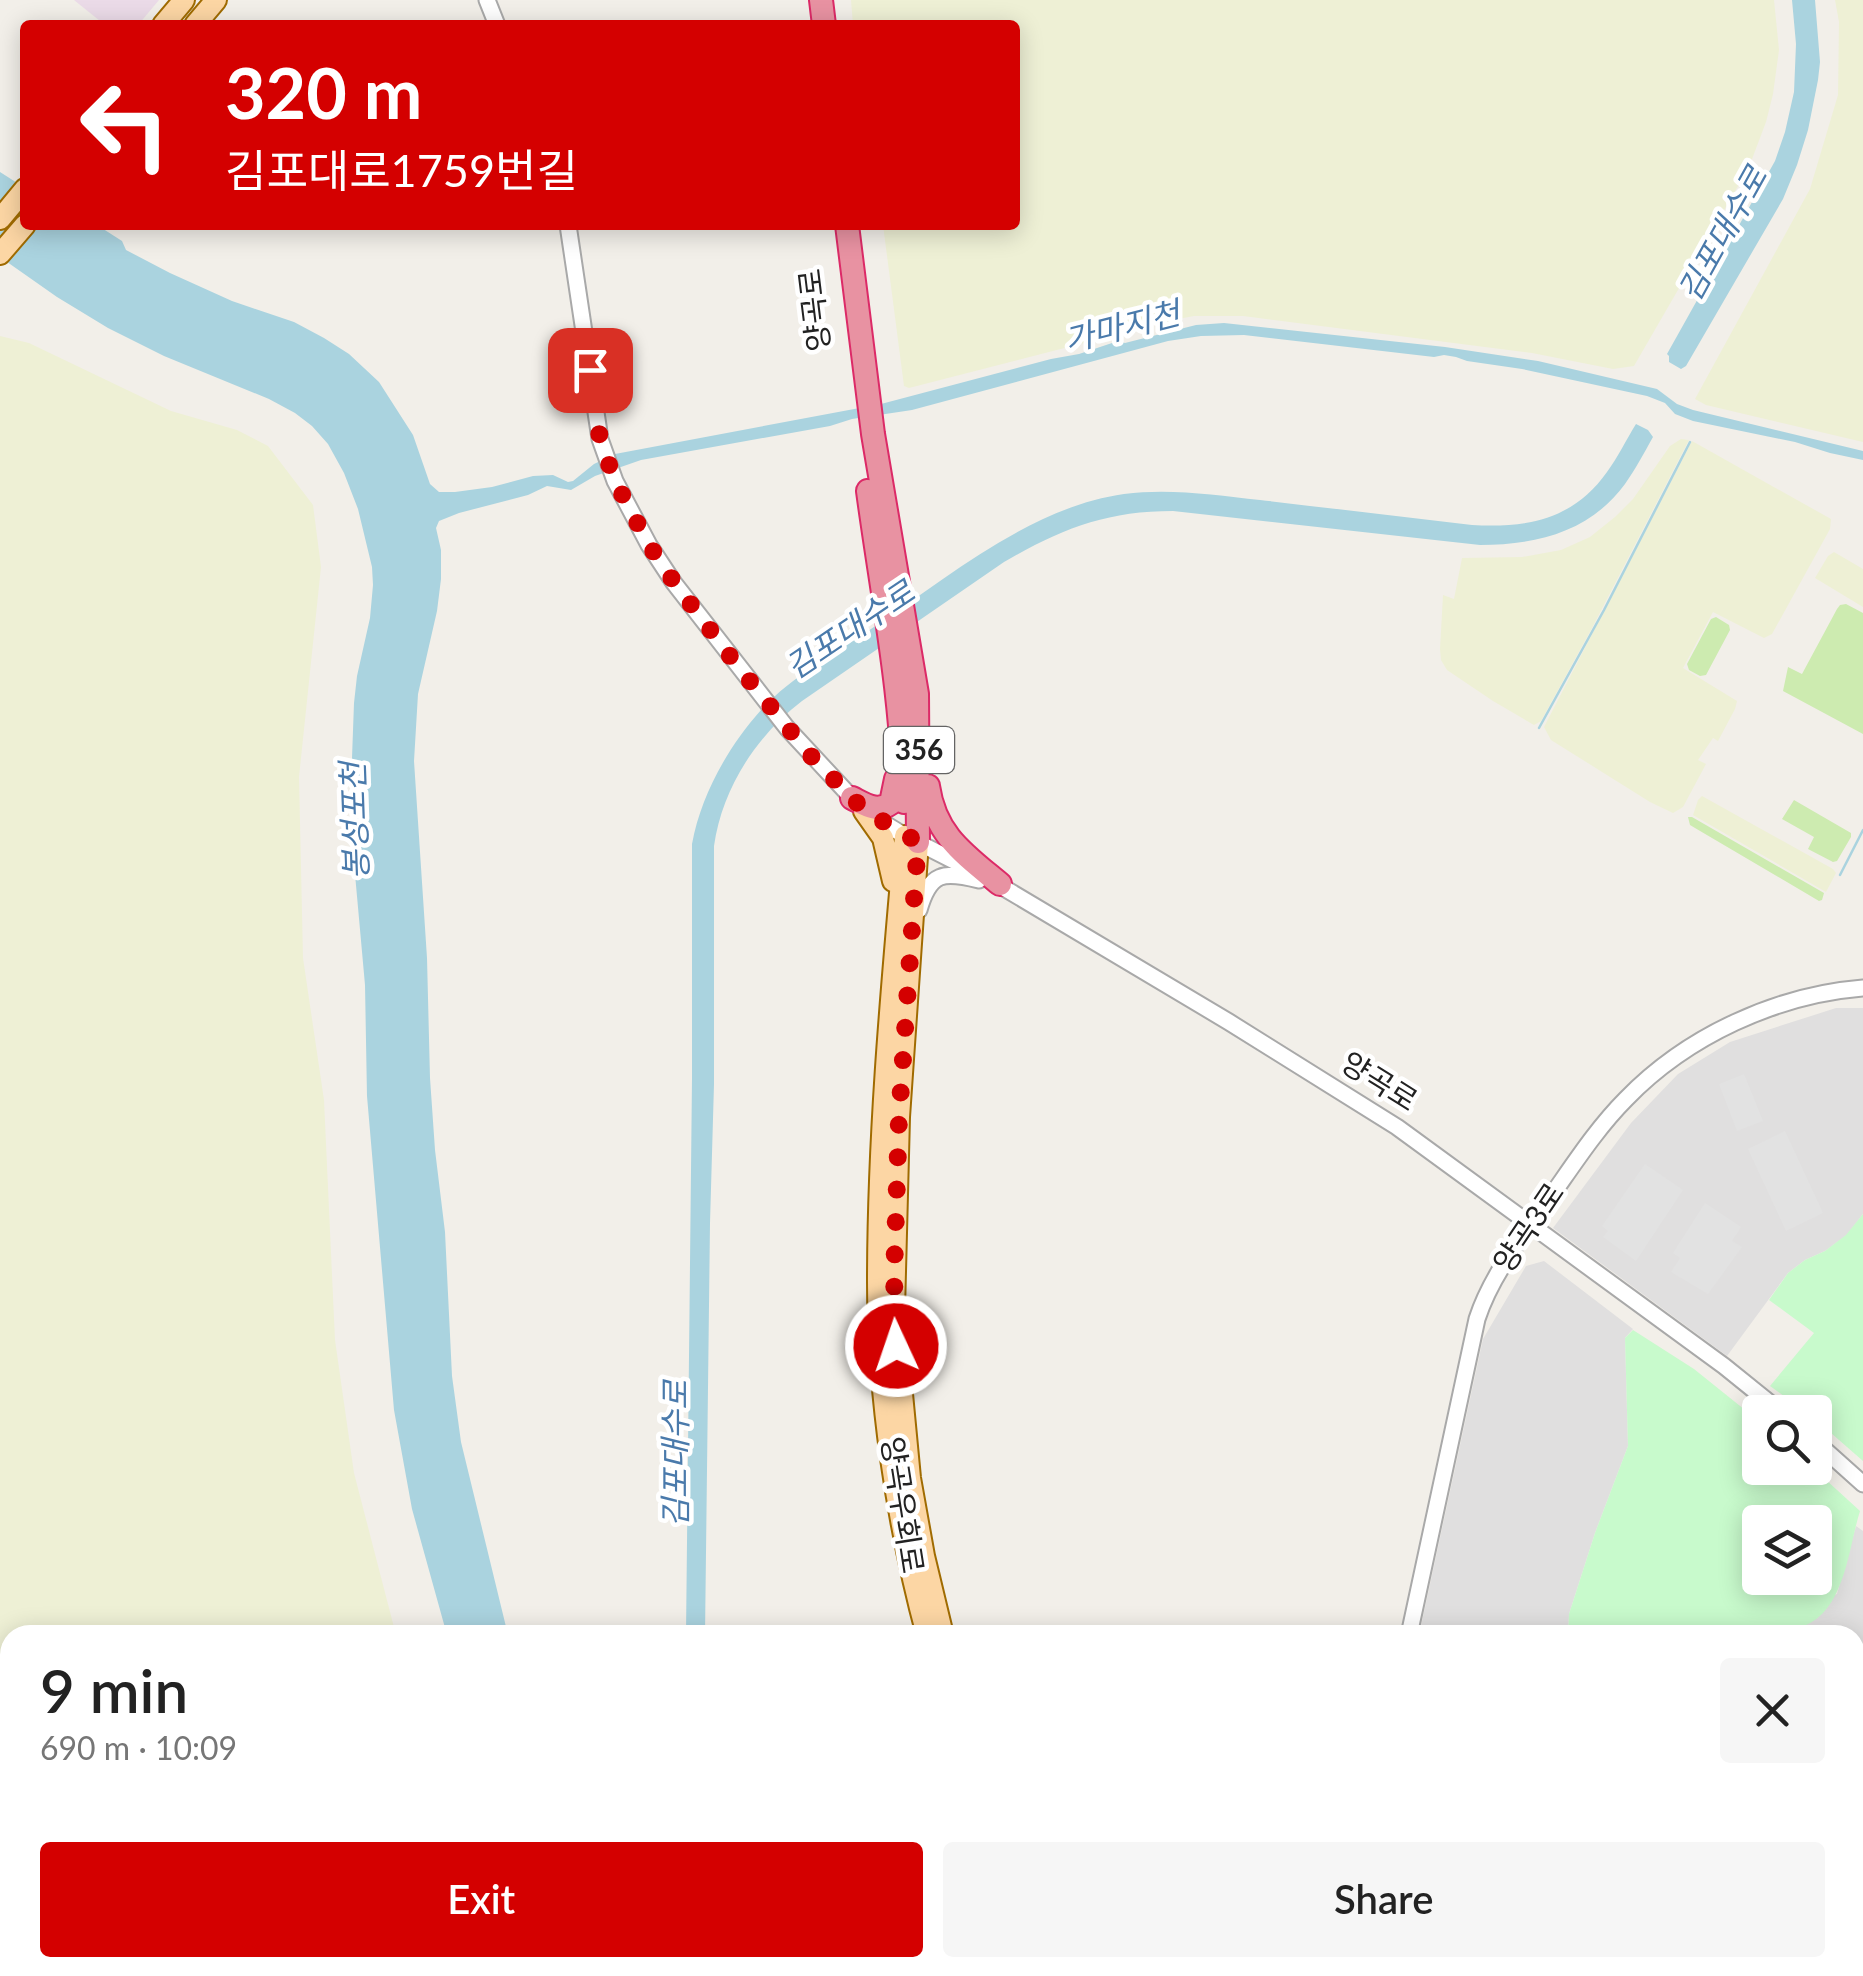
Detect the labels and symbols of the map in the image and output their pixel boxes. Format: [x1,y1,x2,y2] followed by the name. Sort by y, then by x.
[1669,158,1775,307] water label: 김포대수로
[790,267,836,354] street label: 양곡로
[1060,292,1187,359] water label: 가마지천
[548,328,633,413] pin
[777,571,922,686] water label: 김포대수로
[884,727,954,773] road number: 356
[332,758,375,881] water label: 봉성포천
[1335,1043,1425,1118] street label: 양곡로
[1484,1175,1570,1278] street label: 양곡3로
[844,1294,948,1398] position arrow
[655,1379,694,1528] water label: 김포대수로
[875,1434,933,1576] street label: 양곡우회로

